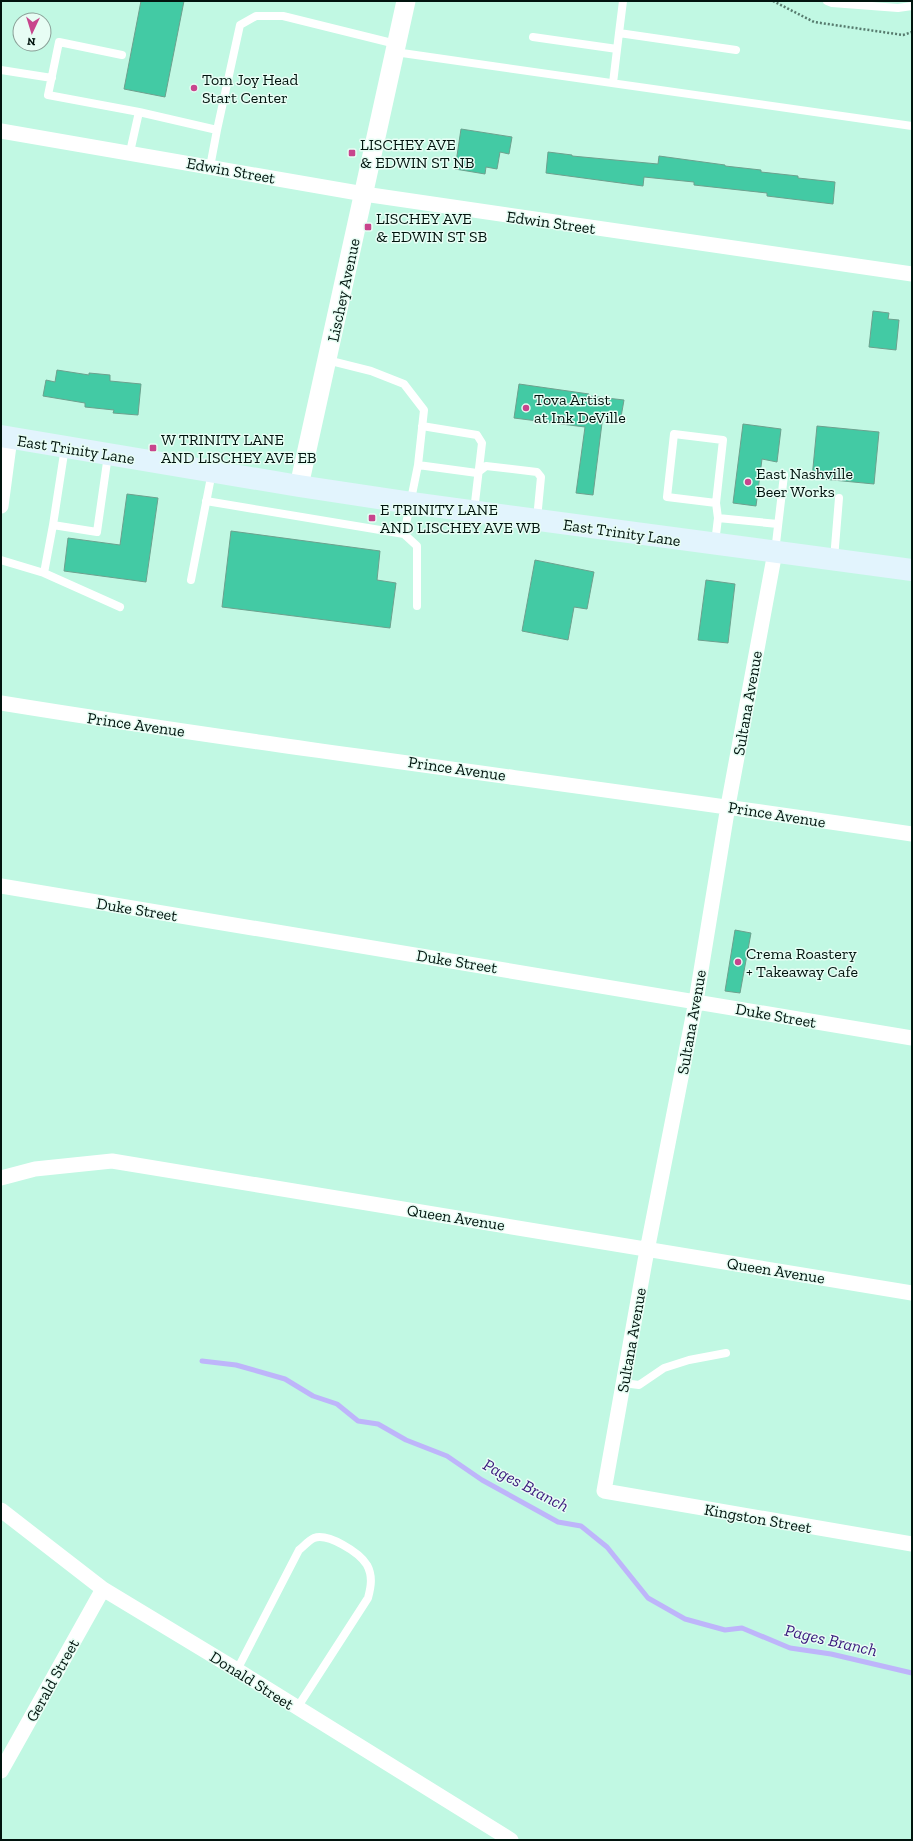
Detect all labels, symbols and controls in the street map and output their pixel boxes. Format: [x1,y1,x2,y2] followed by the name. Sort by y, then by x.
[12,12,52,52] north arrow
[26,35,36,48] text: N
[202,70,298,107] place label: Tom Joy Head Start Center
[189,83,199,93] marker: Tom Joy Head Start Center
[360,135,475,172] place label: LISCHEY AVE & EDWIN ST NB
[347,148,357,158] marker: LISCHEY AVE & EDWIN ST NB
[185,153,277,188] street label: Edwin Street
[505,207,597,238] street label: Edwin Street
[376,209,488,246] place label: LISCHEY AVE & EDWIN ST SB
[363,222,373,232] marker: LISCHEY AVE & EDWIN ST SB
[323,237,364,344] street label: Lischey Avenue
[534,390,626,427] place label: Tova Artist at Ink DeVille
[521,403,531,413] marker: Tova Artist at Ink DeVille
[161,430,317,467] place label: W TRINITY LANE AND LISCHEY AVE EB
[16,431,136,468] street label: East Trinity Lane
[148,443,158,453] marker: W TRINITY LANE AND LISCHEY AVE EB
[756,464,853,501] place label: East Nashville Beer Works
[743,477,753,487] marker: East Nashville Beer Works
[380,500,541,537] place label: E TRINITY LANE AND LISCHEY AVE WB
[367,513,377,523] marker: E TRINITY LANE AND LISCHEY AVE WB
[562,515,682,550] street label: East Trinity Lane
[729,649,766,757] street label: Sultana Avenue
[86,708,186,741] street label: Prince Avenue
[407,752,507,785] street label: Prince Avenue
[727,797,827,832] street label: Prince Avenue
[95,894,179,925] street label: Duke Street
[746,944,858,981] place label: Crema Roastery + Takeaway Cafe
[415,946,499,977] street label: Duke Street
[733,957,743,967] marker: Crema Roastery + Takeaway Cafe
[673,968,710,1076] street label: Sultana Avenue
[734,999,818,1032] street label: Duke Street
[406,1200,506,1235] street label: Queen Avenue
[726,1253,826,1288] street label: Queen Avenue
[613,1286,650,1394] street label: Sultana Avenue
[480,1454,573,1516] water label: Pages Branch
[703,1500,813,1537] street label: Kingston Street
[783,1620,879,1660] water label: Pages Branch
[22,1635,83,1725] street label: Gerald Street
[206,1647,297,1714] street label: Donald Street

